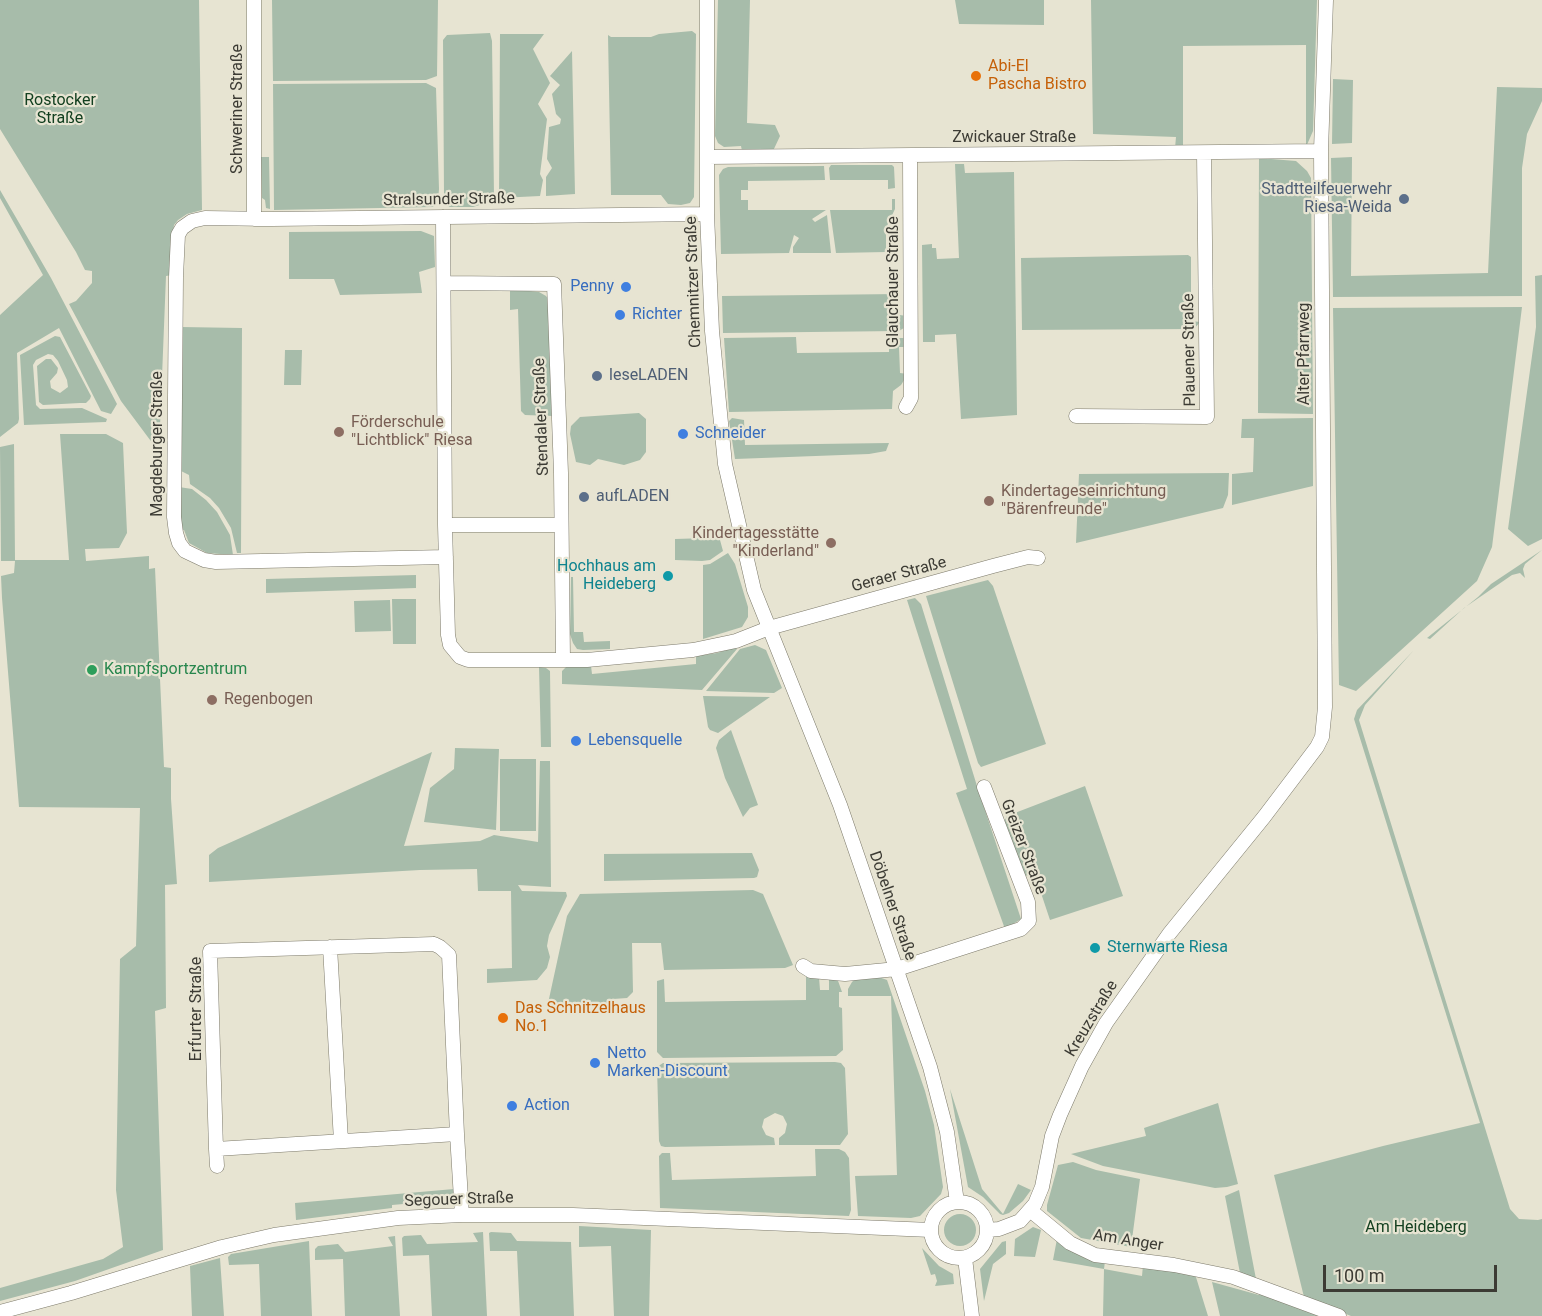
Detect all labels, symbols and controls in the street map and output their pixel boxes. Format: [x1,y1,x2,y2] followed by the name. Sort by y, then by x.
[228,44,248,174] street label: Schweriner Straße
[988,57,1087,95] place label: Abi-El Pascha Bistro
[969,69,983,83] marker: Abi-El Pascha Bistro
[24,91,96,129] park label: Rostocker Straße
[952,128,1076,148] street label: Zwickauer Straße
[1261,180,1392,218] place label: Stadtteilfeuerwehr Riesa-Weida
[383,189,515,211] street label: Stralsunder Straße
[1397,192,1411,206] marker: Stadtteilfeuerwehr Riesa-Weida
[682,216,706,348] street label: Chemnitzer Straße
[884,216,904,348] street label: Glauchauer Straße
[570,277,614,297] place label: Penny
[619,280,633,294] marker: Penny
[1179,293,1201,407] street label: Plauener Straße
[1295,303,1315,405] street label: Alter Pfarrweg
[632,305,682,325] place label: Richter
[613,308,627,322] marker: Richter
[530,358,554,476] street label: Stendaler Straße
[609,366,688,386] place label: leseLADEN
[590,369,604,383] marker: leseLADEN
[148,371,168,517] street label: Magdeburger Straße
[351,413,473,451] place label: Förderschule "Lichtblick" Riesa
[695,424,766,444] place label: Schneider
[332,425,346,439] marker: Förderschule "Lichtblick" Riesa
[676,427,690,441] marker: Schneider
[1001,482,1166,520] place label: Kindertageseinrichtung "Bärenfreunde"
[596,487,669,507] place label: aufLADEN
[577,490,591,504] marker: aufLADEN
[982,494,996,508] marker: Kindertageseinrichtung "Bärenfreunde"
[692,524,819,562] place label: Kindertagesstätte "Kinderland"
[824,536,838,550] marker: Kindertagesstätte "Kinderland"
[849,553,949,597] street label: Geraer Straße
[557,557,656,595] place label: Hochhaus am Heideberg
[661,569,675,583] marker: Hochhaus am Heideberg
[104,660,247,680] place label: Kampfsportzentrum
[85,663,99,677] marker: Kampfsportzentrum
[224,690,313,710] place label: Regenbogen
[205,693,219,707] marker: Regenbogen
[588,731,682,751] place label: Lebensquelle
[569,734,583,748] marker: Lebensquelle
[996,797,1050,897] street label: Greizer Straße
[864,849,920,963] street label: Döbelner Straße
[1107,938,1228,958] place label: Sternwarte Riesa
[1088,941,1102,955] marker: Sternwarte Riesa
[187,957,207,1061] street label: Erfurter Straße
[1062,977,1122,1061] street label: Kreuzstraße
[515,999,646,1037] place label: Das Schnitzelhaus No.1
[496,1011,510,1025] marker: Das Schnitzelhaus No.1
[607,1044,728,1082] place label: Netto Marken-Discount
[588,1056,602,1070] marker: Netto Marken-Discount
[524,1096,570,1116] place label: Action
[505,1099,519,1113] marker: Action
[404,1188,514,1212] street label: Segouer Straße
[1365,1218,1467,1238] park label: Am Heideberg
[1092,1226,1164,1256] street label: Am Anger
[1326,1253,1500,1291] scale bar
[1334,1265,1385,1286] text: 100 m

